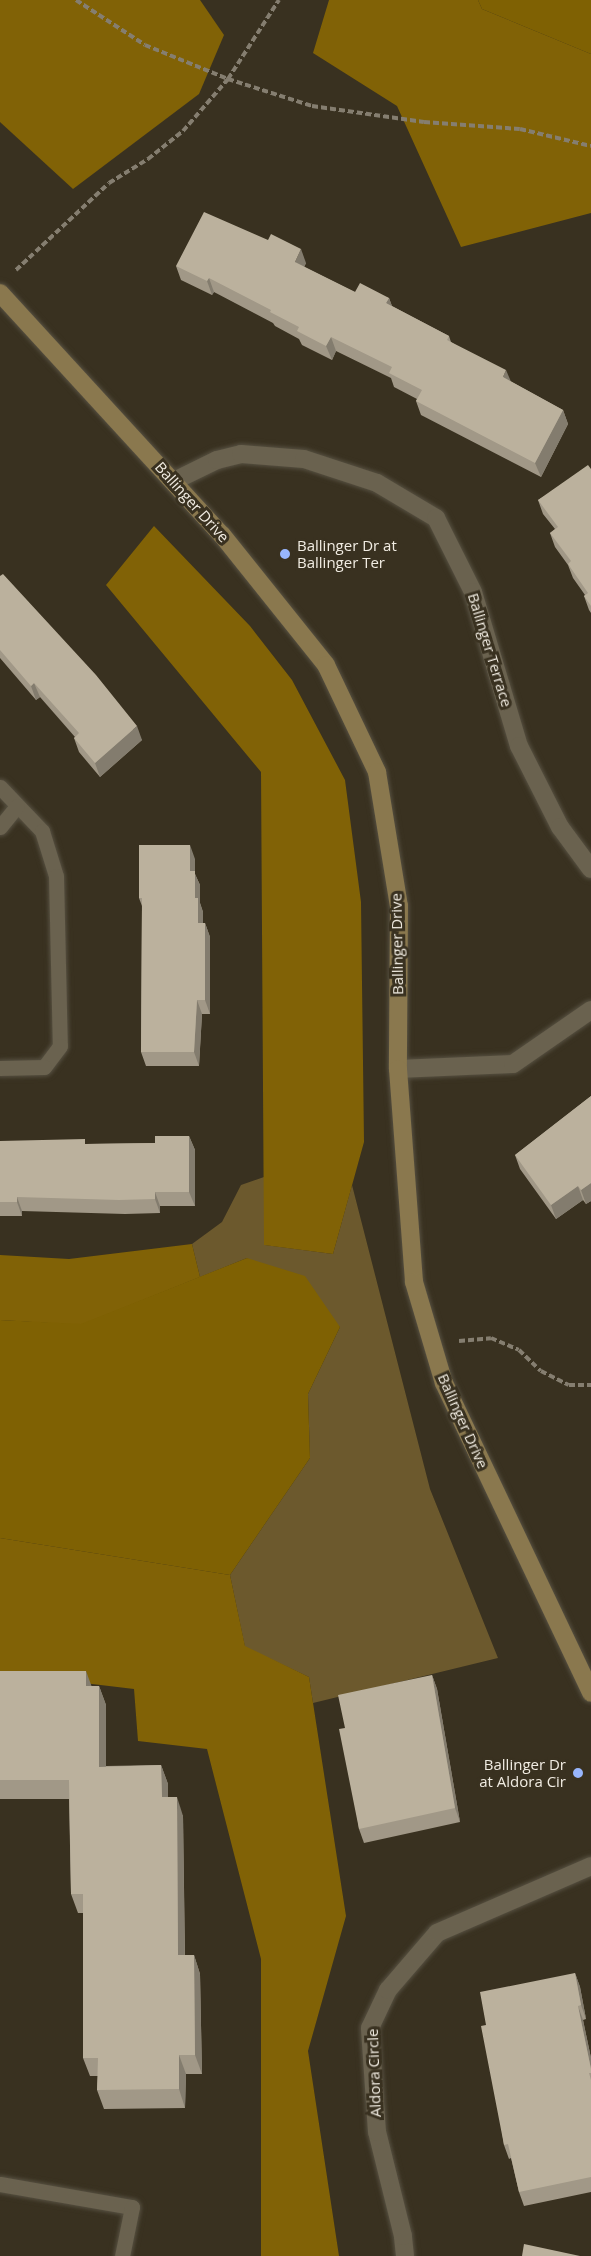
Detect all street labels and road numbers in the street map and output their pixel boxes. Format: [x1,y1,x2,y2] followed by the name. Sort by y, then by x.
[151,458,233,546] street label: Ballinger Drive
[464,591,516,709] street label: Ballinger Terrace
[387,893,407,995] street label: Ballinger Drive
[434,1371,492,1471] street label: Ballinger Drive
[363,2028,385,2118] street label: Aldora Circle

